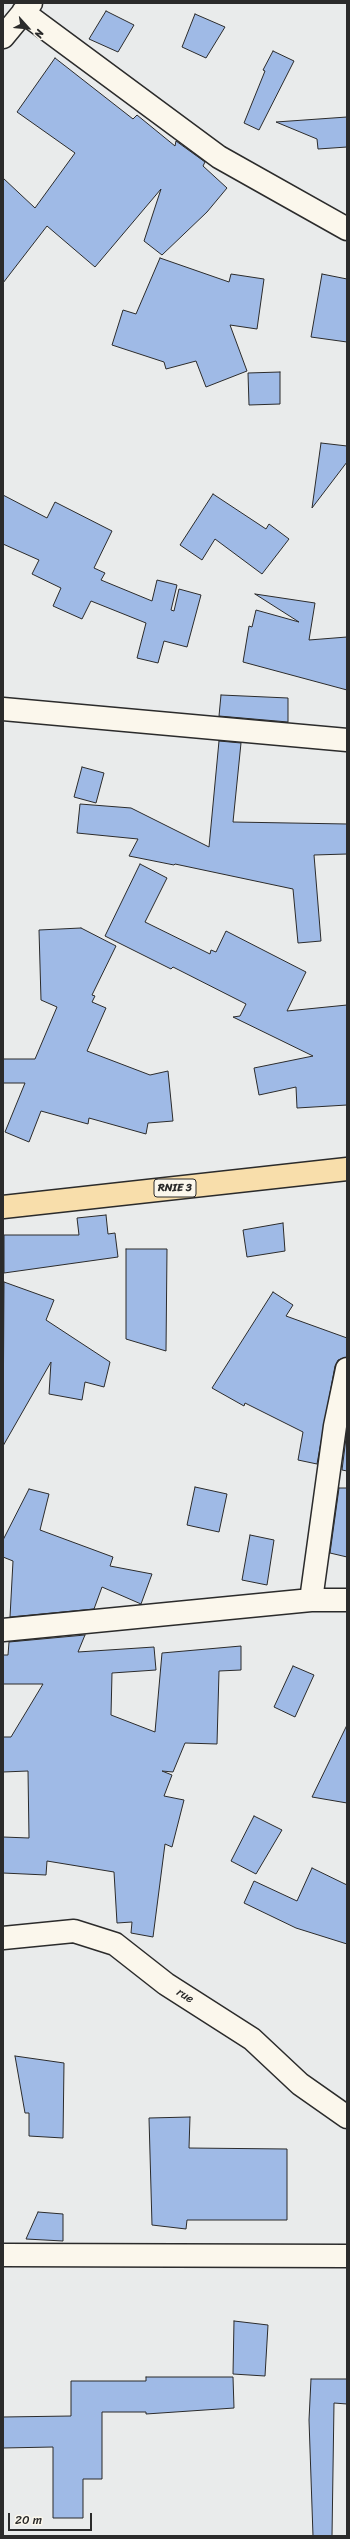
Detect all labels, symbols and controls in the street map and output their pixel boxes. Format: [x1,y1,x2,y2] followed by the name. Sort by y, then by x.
[8,8,48,48] north arrow
[29,26,49,41] text: N
[154,1179,196,1197] road number: RNIE 3
[174,1985,196,2007] street label: rue
[10,2505,94,2531] scale bar
[15,2509,42,2531] text: 20 m

